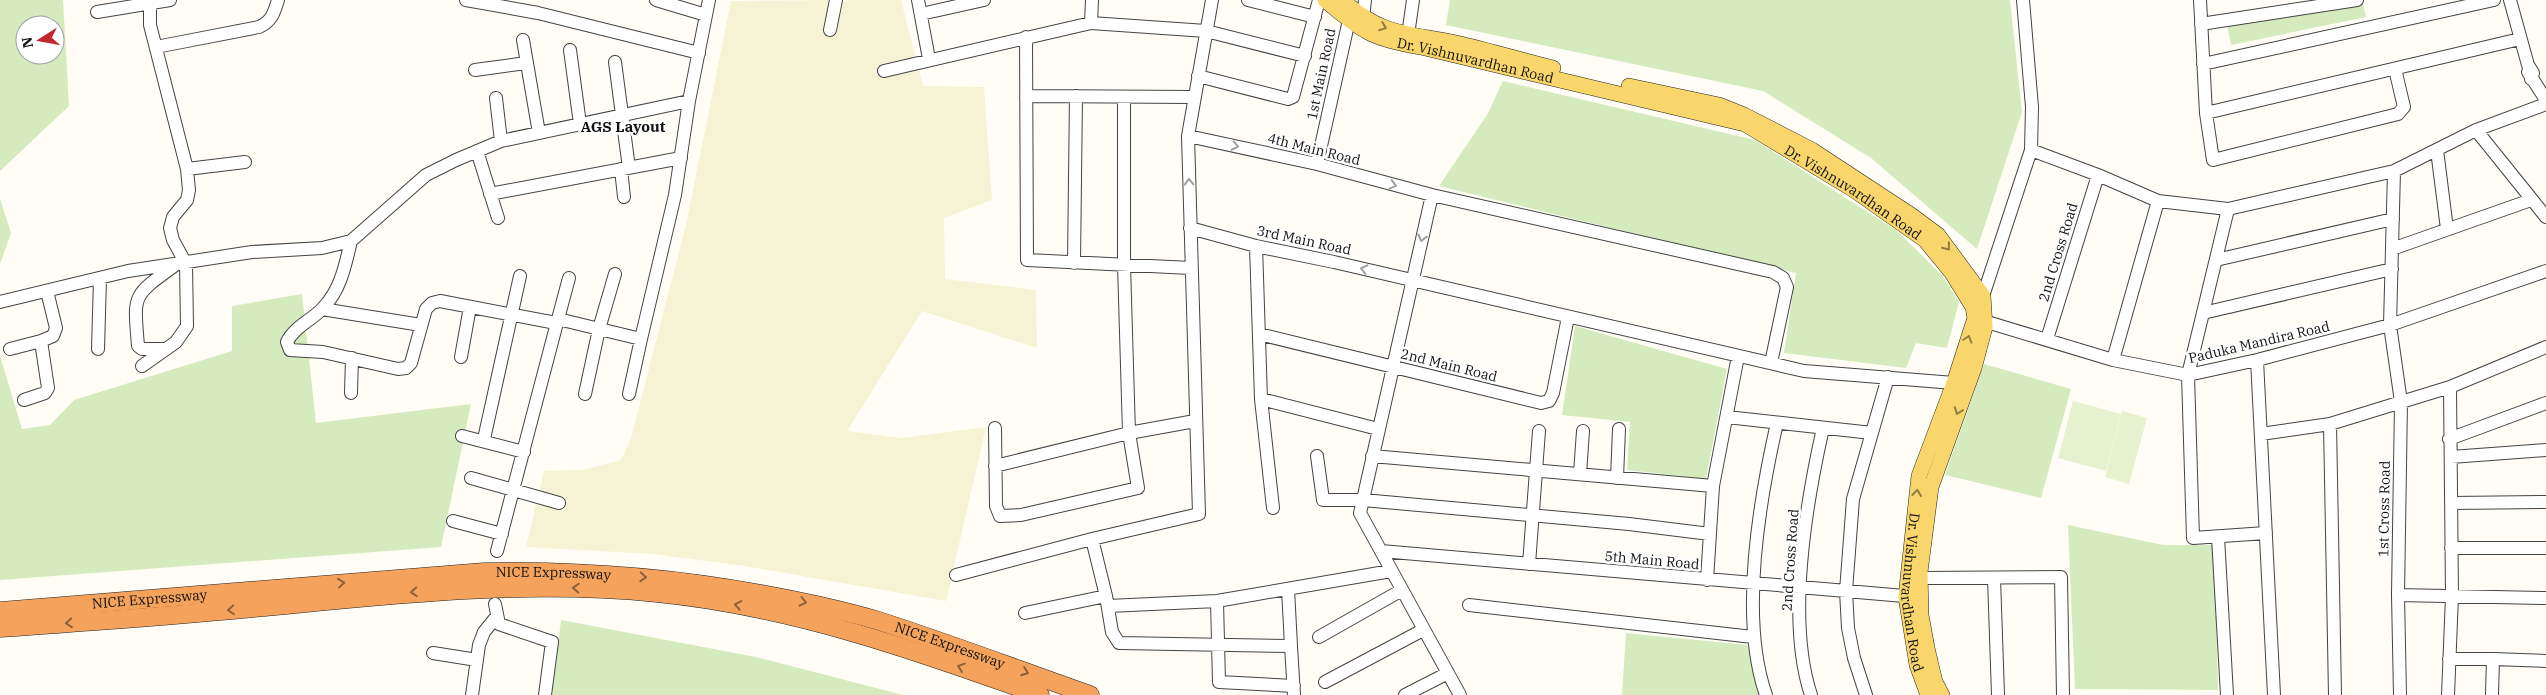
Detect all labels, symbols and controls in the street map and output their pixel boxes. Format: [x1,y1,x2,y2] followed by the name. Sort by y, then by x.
[15,15,65,65] north arrow
[1378,21,1387,31] one-way arrow
[1303,26,1340,121] street label: 1st Main Road
[1395,34,1556,87] street label: Dr. Vishnuvardhan Road
[17,35,37,50] text: N
[581,117,666,136] district label: AGS Layout
[1266,129,1363,169] street label: 4th Main Road
[1231,140,1240,151] one-way arrow
[1781,141,1925,244] street label: Dr. Vishnuvardhan Road
[1184,178,1194,186] one-way arrow
[1389,179,1397,189] one-way arrow
[2034,200,2082,304] street label: 2nd Cross Road
[1255,221,1353,259] street label: 3rd Main Road
[1417,233,1428,242] one-way arrow
[1942,241,1950,250] one-way arrow
[1360,264,1369,275] one-way arrow
[2187,317,2332,367] street label: Paduka Mandira Road
[1963,335,1973,343] one-way arrow
[1399,344,1500,386] street label: 2nd Main Road
[1954,406,1964,415] one-way arrow
[2374,460,2394,557] street label: 1st Cross Road
[1911,488,1922,496] one-way arrow
[1777,508,1803,612] street label: 2nd Cross Road
[1897,512,1928,675] street label: Dr. Vishnuvardhan Road
[1604,547,1701,573] street label: 5th Main Road
[496,563,612,584] street label: NICE Expressway
[639,571,647,582] one-way arrow
[337,578,345,589] one-way arrow
[572,583,580,593] one-way arrow
[91,585,208,613] street label: NICE Expressway
[410,586,418,597] one-way arrow
[799,596,808,607] one-way arrow
[733,601,742,611] one-way arrow
[226,604,234,615] one-way arrow
[64,618,72,629] one-way arrow
[892,618,1008,673] street label: NICE Expressway
[958,663,966,673] one-way arrow
[1020,666,1029,676] one-way arrow

